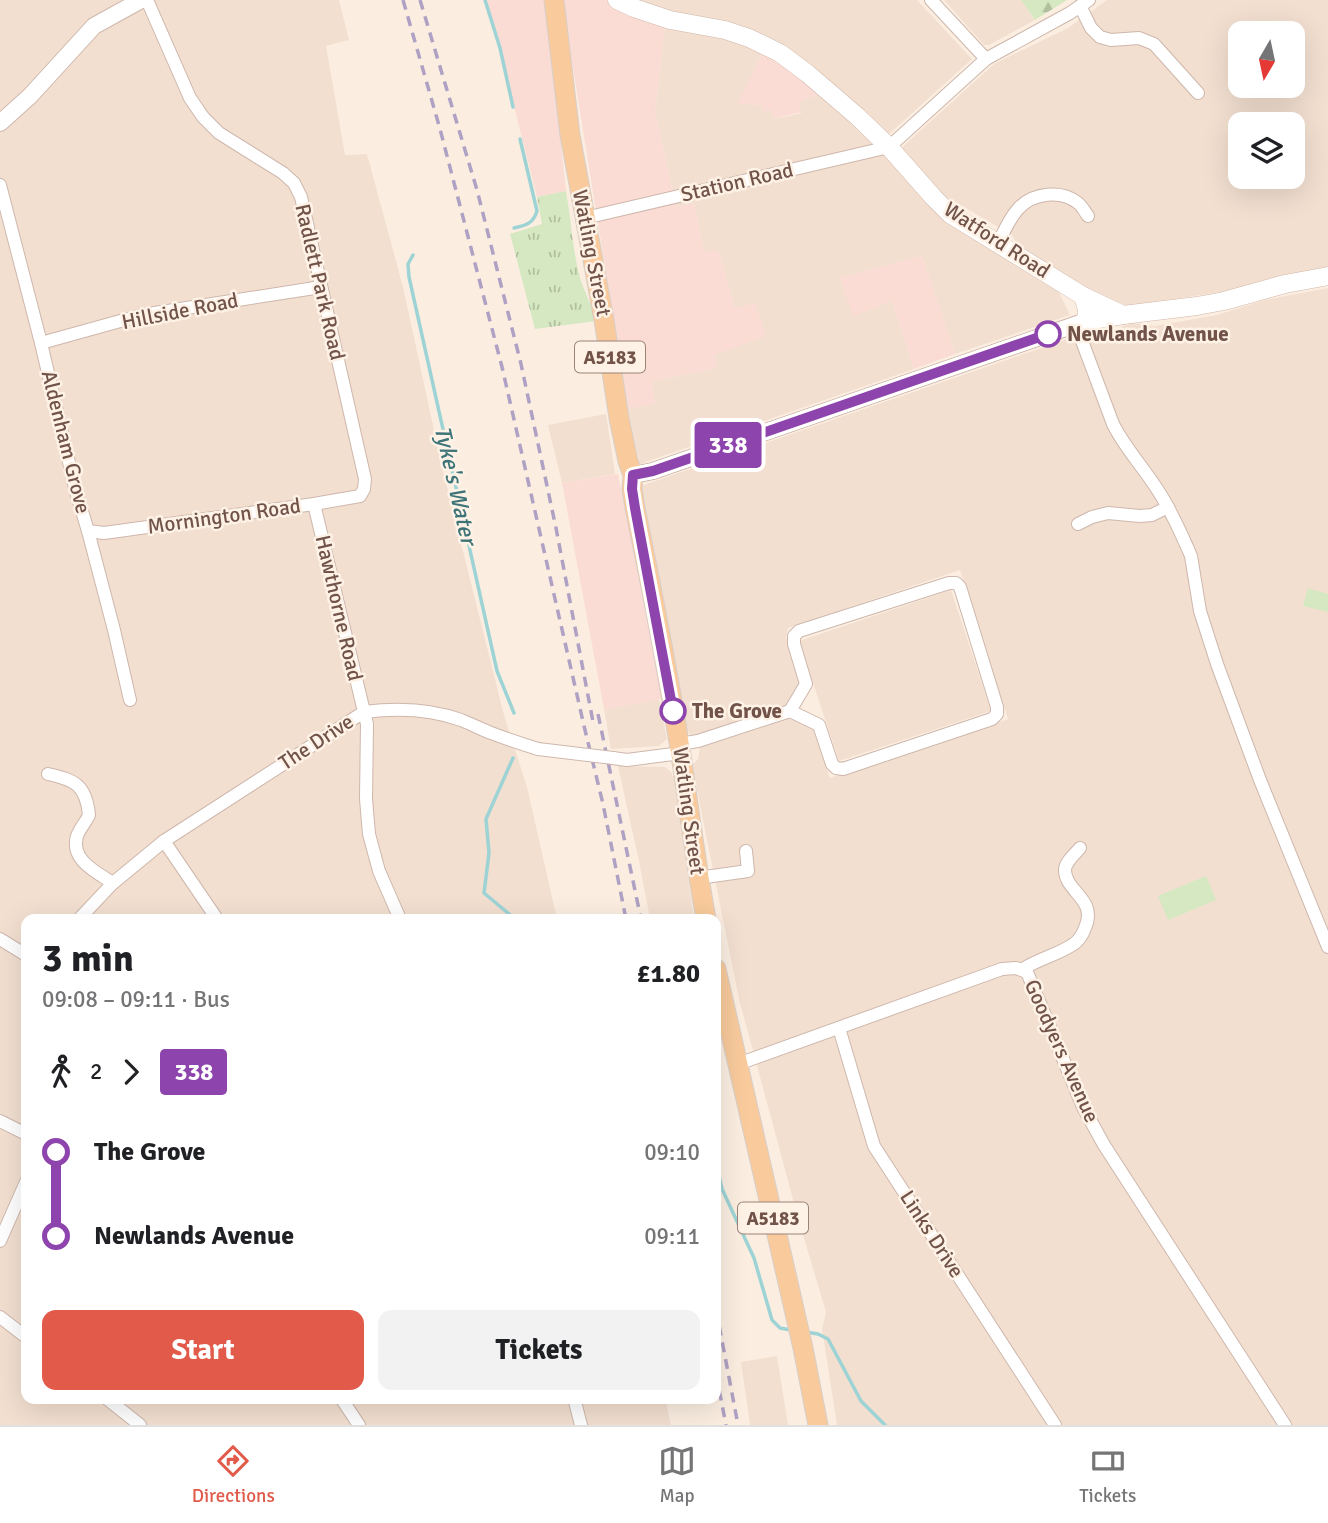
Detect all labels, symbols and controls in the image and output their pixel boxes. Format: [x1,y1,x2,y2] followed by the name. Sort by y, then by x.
[1228,21,1306,98] north arrow
[1228,21,1305,189] map controls
[1228,112,1305,189] button: layers
[678,156,796,208] street label: Station Road
[567,187,617,319] street label: Watling Street
[939,196,1055,284] street label: Watford Road
[289,201,351,363] street label: Radlett Park Road
[120,287,240,335] street label: Hillside Road
[1035,321,1061,347] marker: Newlands Avenue
[1067,321,1229,347] place label: Newlands Avenue
[575,342,645,372] road number: A5183
[36,368,96,516] street label: Aldenham Grove
[688,422,768,468] line badge: 338
[428,423,484,551] water label: Tyke's Water
[709,430,747,460] text: 338
[146,492,302,540] street label: Mornington Road
[310,532,368,684] street label: Hawthorne Road
[660,698,686,724] marker: The Grove
[692,698,782,724] place label: The Grove
[274,708,358,776] street label: The Drive
[667,746,711,876] street label: Watling Street
[42,935,134,982] text: 3 min
[636,958,700,990] text: £1.80
[1019,975,1105,1127] street label: Goodyers Avenue
[42,985,230,1014] text: 09:08 – 09:11 · Bus
[42,1053,80,1091] icon: walk
[112,1053,150,1091] icon: forward
[90,1057,102,1086] text: 2
[174,1057,213,1087] text: 338
[94,1136,206,1168] text: The Grove
[644,1138,700,1167] text: 09:10
[894,1185,970,1283] street label: Links Drive
[738,1202,808,1234] road number: A5183
[94,1220,294,1252] text: Newlands Avenue
[644,1222,700,1251] text: 09:11
[42,1310,364,1390] button: Start
[378,1310,700,1390] button: Tickets
[192,1442,275,1508] tab: Directions
[658,1442,696,1508] tab: Map
[1079,1442,1136,1508] tab: Tickets

